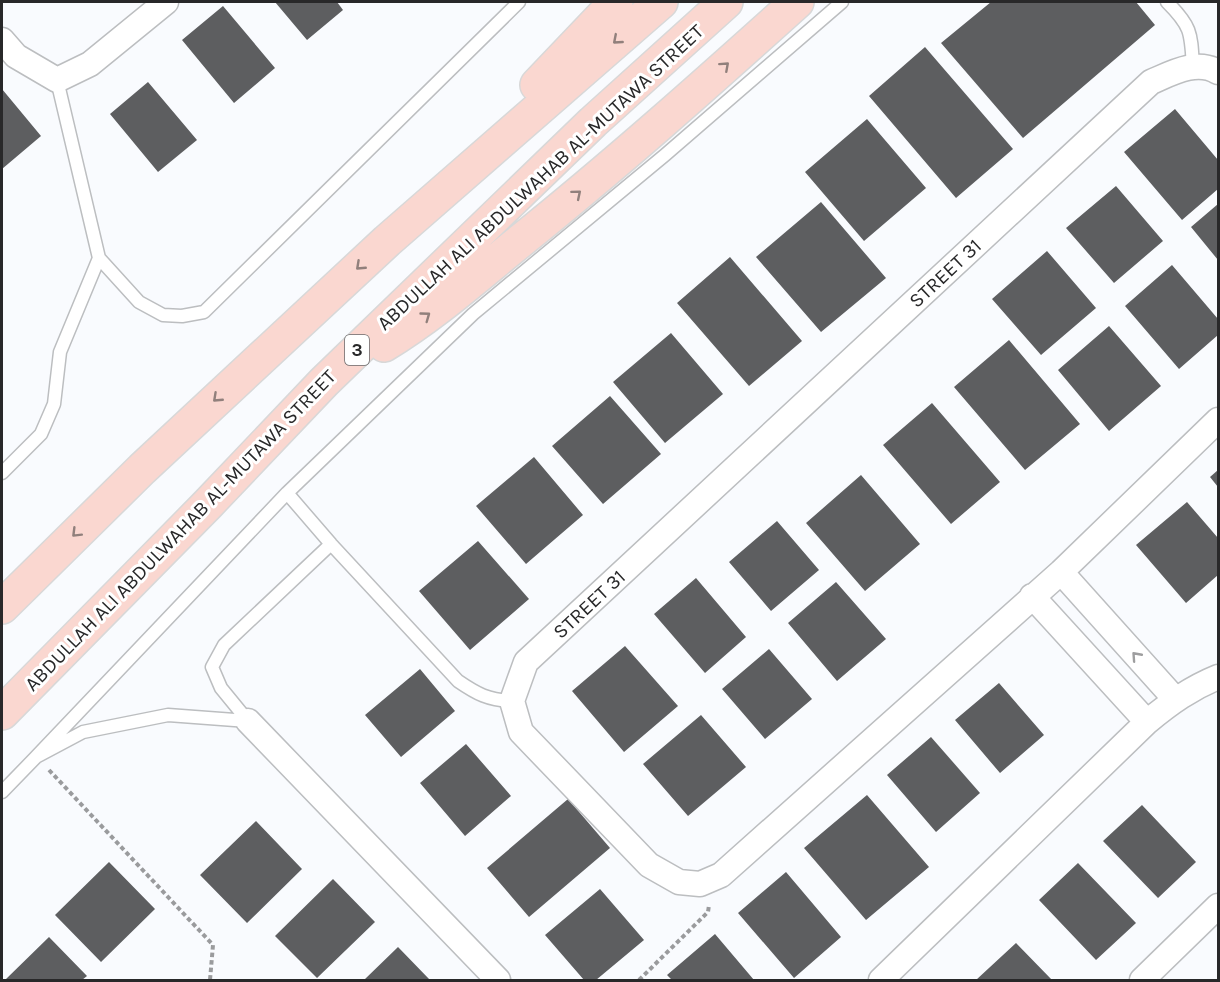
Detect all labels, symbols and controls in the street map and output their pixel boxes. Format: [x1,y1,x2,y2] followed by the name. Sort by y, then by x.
[373,20,708,335] street label: ABDULLAH ALI ABDULWAHAB AL-MUTAWA STREET
[613,33,624,44] one-way arrow
[718,62,729,73] one-way arrow
[570,190,581,201] one-way arrow
[905,234,986,312] street label: STREET 31
[356,259,367,270] one-way arrow
[419,313,430,324] one-way arrow
[345,335,369,365] road number: 3
[20,365,341,696] street label: ABDULLAH ALI ABDULWAHAB AL-MUTAWA STREET
[214,391,225,402] one-way arrow
[73,526,84,537] one-way arrow
[549,565,630,643] street label: STREET 31
[1132,652,1143,662] one-way arrow

